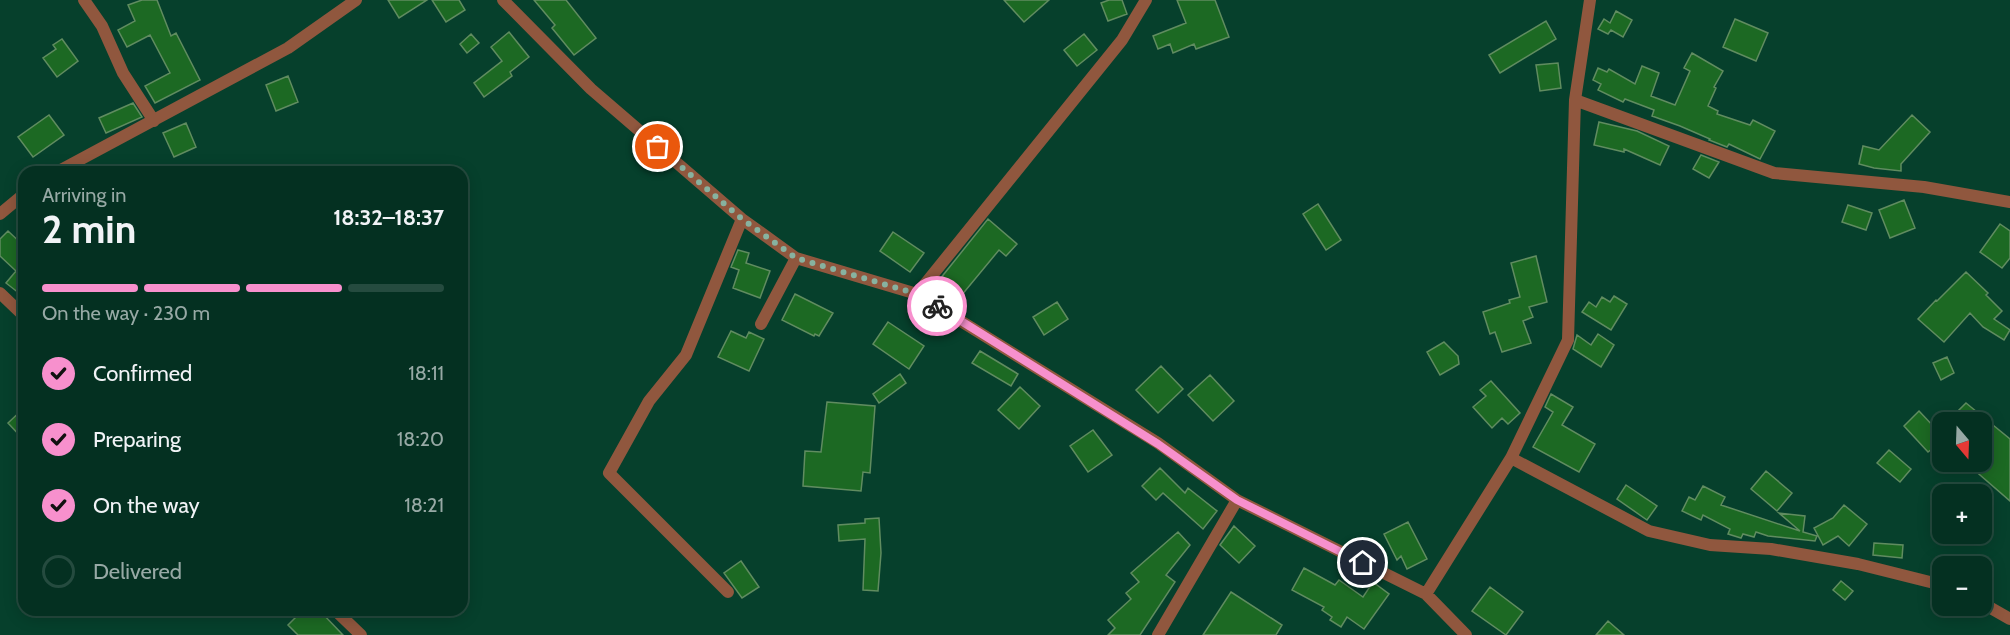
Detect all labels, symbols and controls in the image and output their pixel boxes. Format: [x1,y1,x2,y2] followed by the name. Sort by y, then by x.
[632,121,683,172] pin
[641,130,674,163] icon: bag
[42,183,126,207] text: Arriving in
[333,204,444,231] text: 18:32–18:37
[42,205,136,253] text: 2 min
[907,276,967,336] courier
[921,290,954,323] icon: bike
[42,301,210,325] text: On the way · 230 m
[42,357,75,390] icon: check
[93,360,192,387] text: Confirmed
[408,361,444,385] text: 18:11
[1932,412,1992,472] north arrow
[1932,412,1992,616] map controls
[42,423,75,456] icon: check
[93,426,181,453] text: Preparing
[397,427,444,451] text: 18:20
[1932,484,1992,544] button: +
[42,489,75,522] icon: check
[93,492,200,519] text: On the way
[404,493,444,517] text: 18:21
[1337,537,1388,588] pin
[1346,546,1379,579] icon: home
[1932,556,1992,616] button: −
[93,558,182,585] text: Delivered

